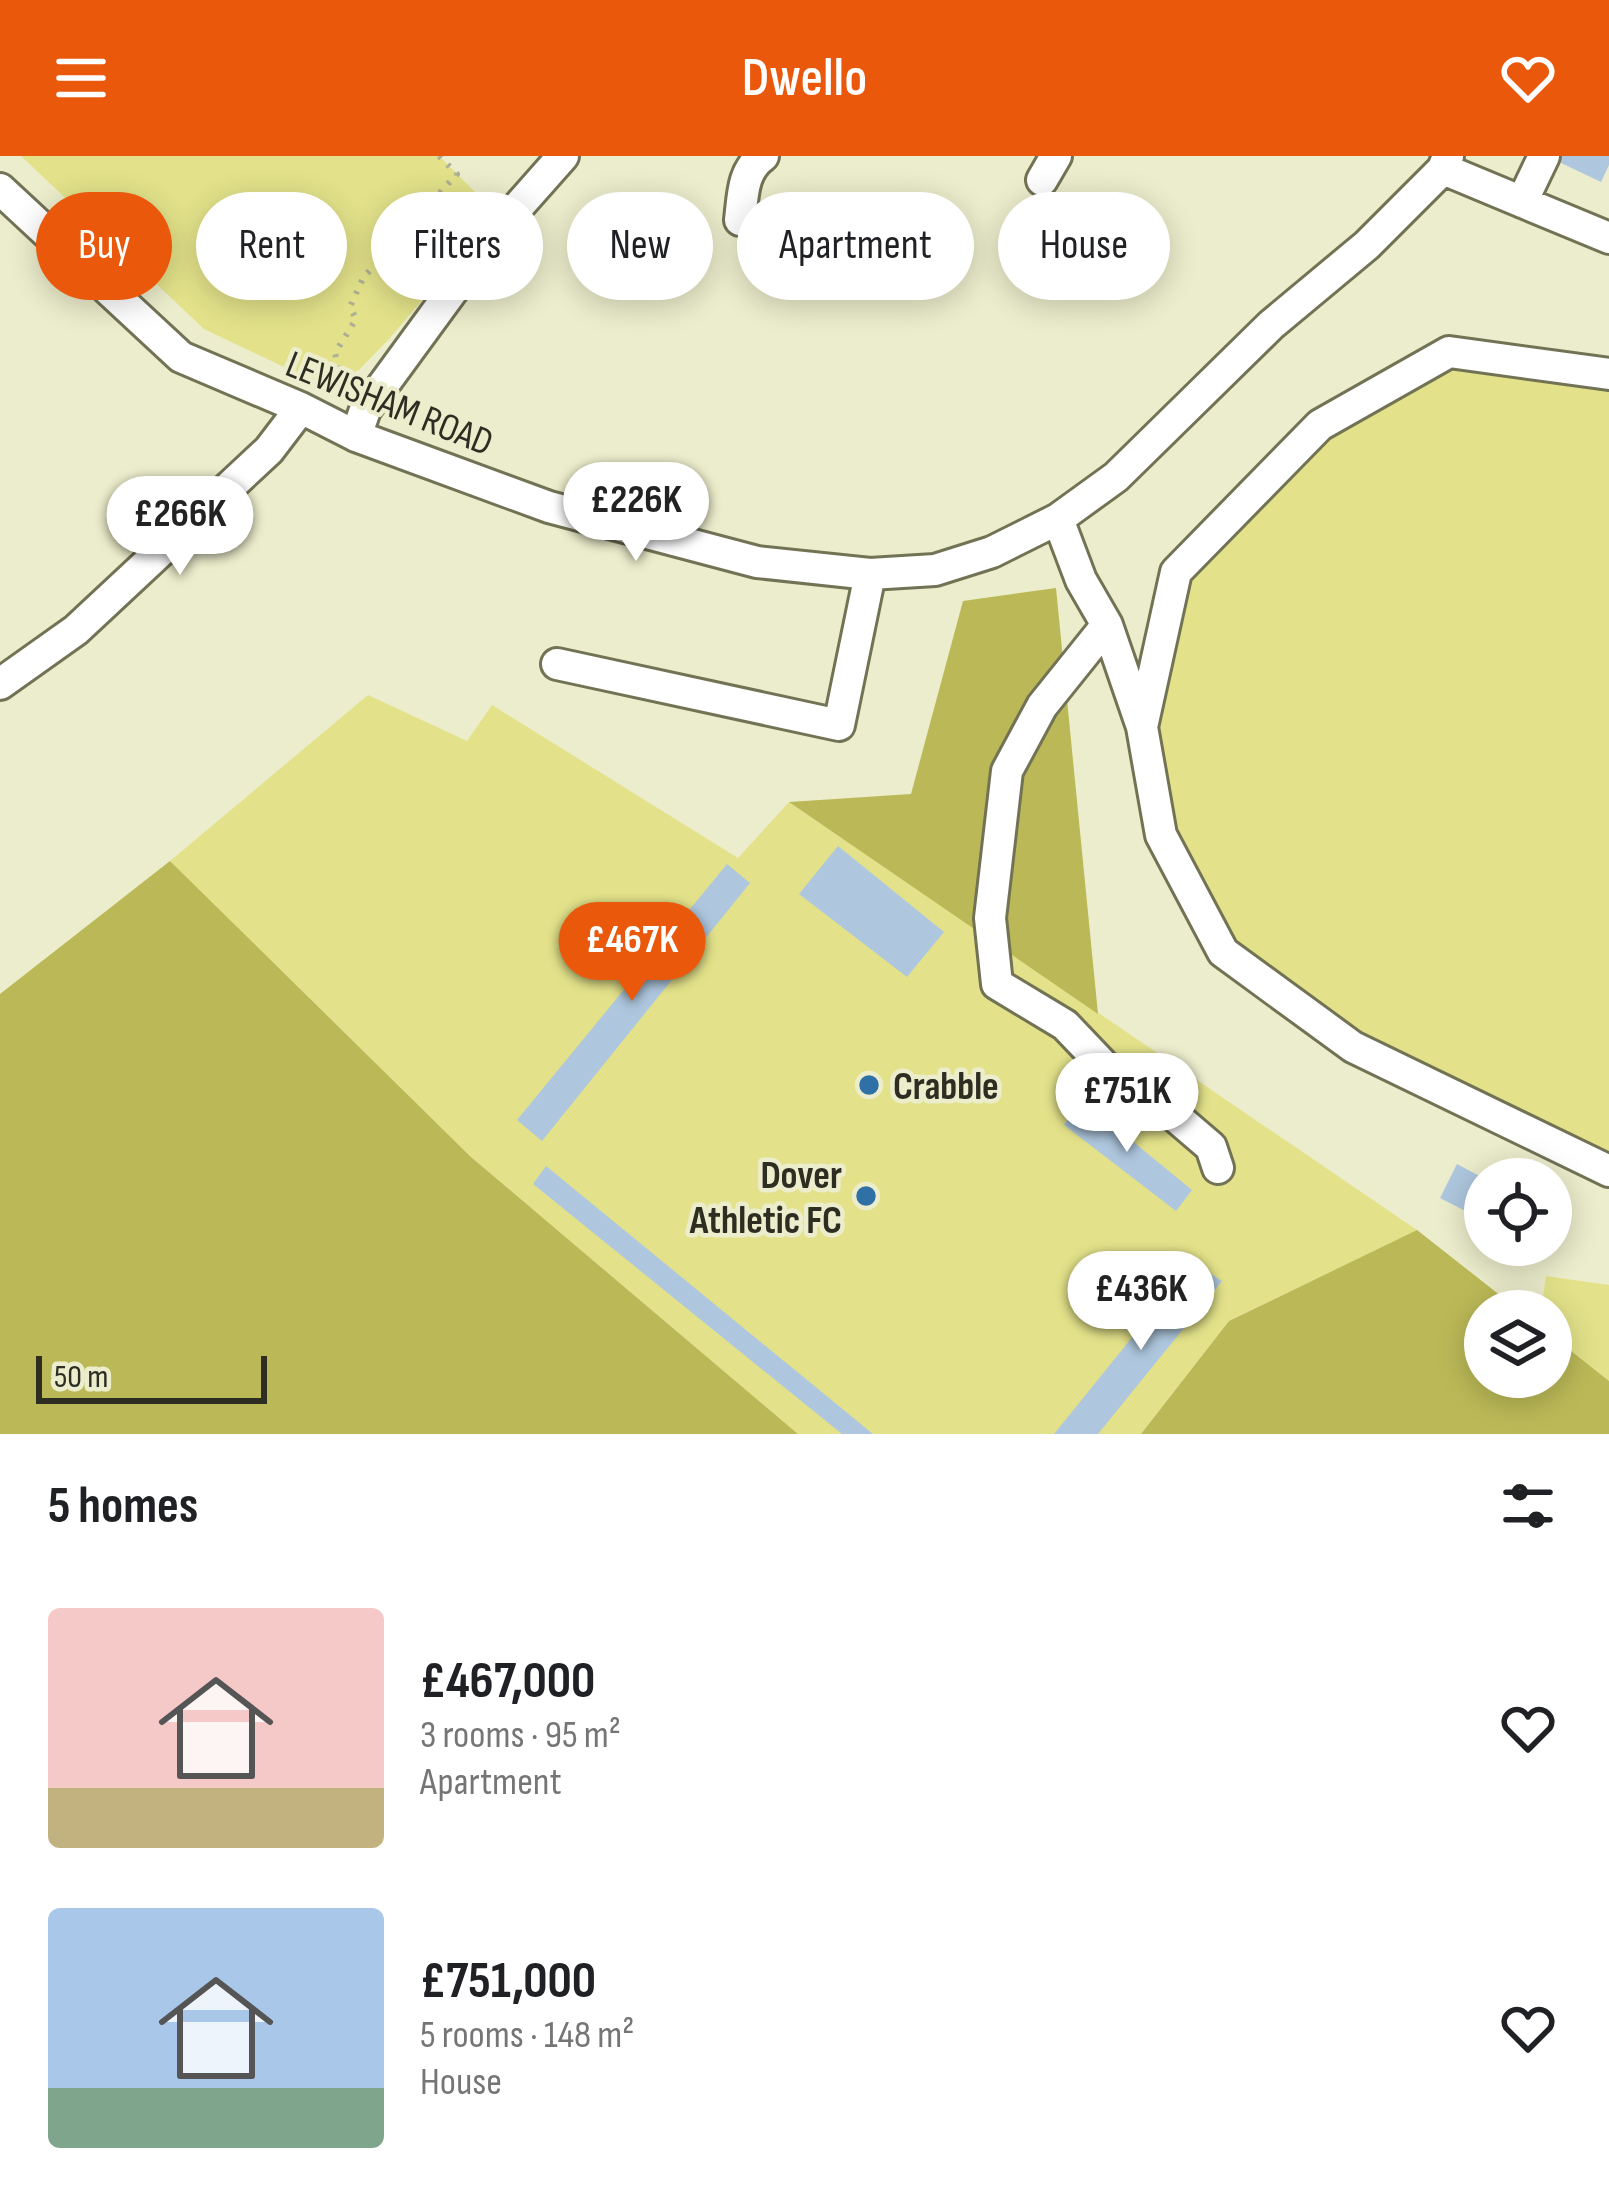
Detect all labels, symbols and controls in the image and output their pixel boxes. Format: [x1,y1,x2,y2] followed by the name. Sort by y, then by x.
[48,45,114,111] icon: menu
[1495,45,1561,111] icon: heart
[742,46,867,111] text: Dwello
[36,192,172,300] chip: Buy
[196,192,347,300] chip: Rent
[371,192,543,300] chip: Filters
[567,192,713,300] chip: New
[737,192,974,300] chip: Apartment
[998,192,1170,300] chip: House
[279,342,499,467] street label: LEWISHAM ROAD
[552,462,720,564] pin: £226K
[96,476,264,578] pin: £266K
[590,477,682,524] text: £226K
[133,491,227,538] text: £266K
[548,902,716,1004] pin: £467K
[586,917,678,964] text: £467K
[1043,1053,1211,1155] pin: £751K
[893,1064,999,1111] place label: Crabble
[1082,1068,1172,1115] text: £751K
[856,1072,882,1098] marker: Crabble
[689,1153,842,1245] place label: Dover Athletic FC
[1464,1158,1572,1398] map controls
[1464,1158,1572,1266] button: locate
[853,1183,879,1209] marker: Dover Athletic FC
[1057,1251,1225,1353] pin: £436K
[1094,1266,1188,1313] text: £436K
[1464,1290,1572,1398] button: layers
[36,1350,267,1403] scale bar
[54,1357,108,1397] text: 50 m
[1495,1473,1561,1539] icon: filters
[48,1476,198,1537] text: 5 homes
[420,1651,595,1712] text: £467,000
[144,1656,288,1800] icon: home
[1495,1695,1561,1761] icon: heart
[420,1712,621,1759] text: 3 rooms · 95 m²
[420,1759,562,1806] text: Apartment
[420,1951,596,2012] text: £751,000
[144,1956,288,2100] icon: home
[1495,1995,1561,2061] icon: heart
[420,2012,635,2059] text: 5 rooms · 148 m²
[420,2059,502,2106] text: House

